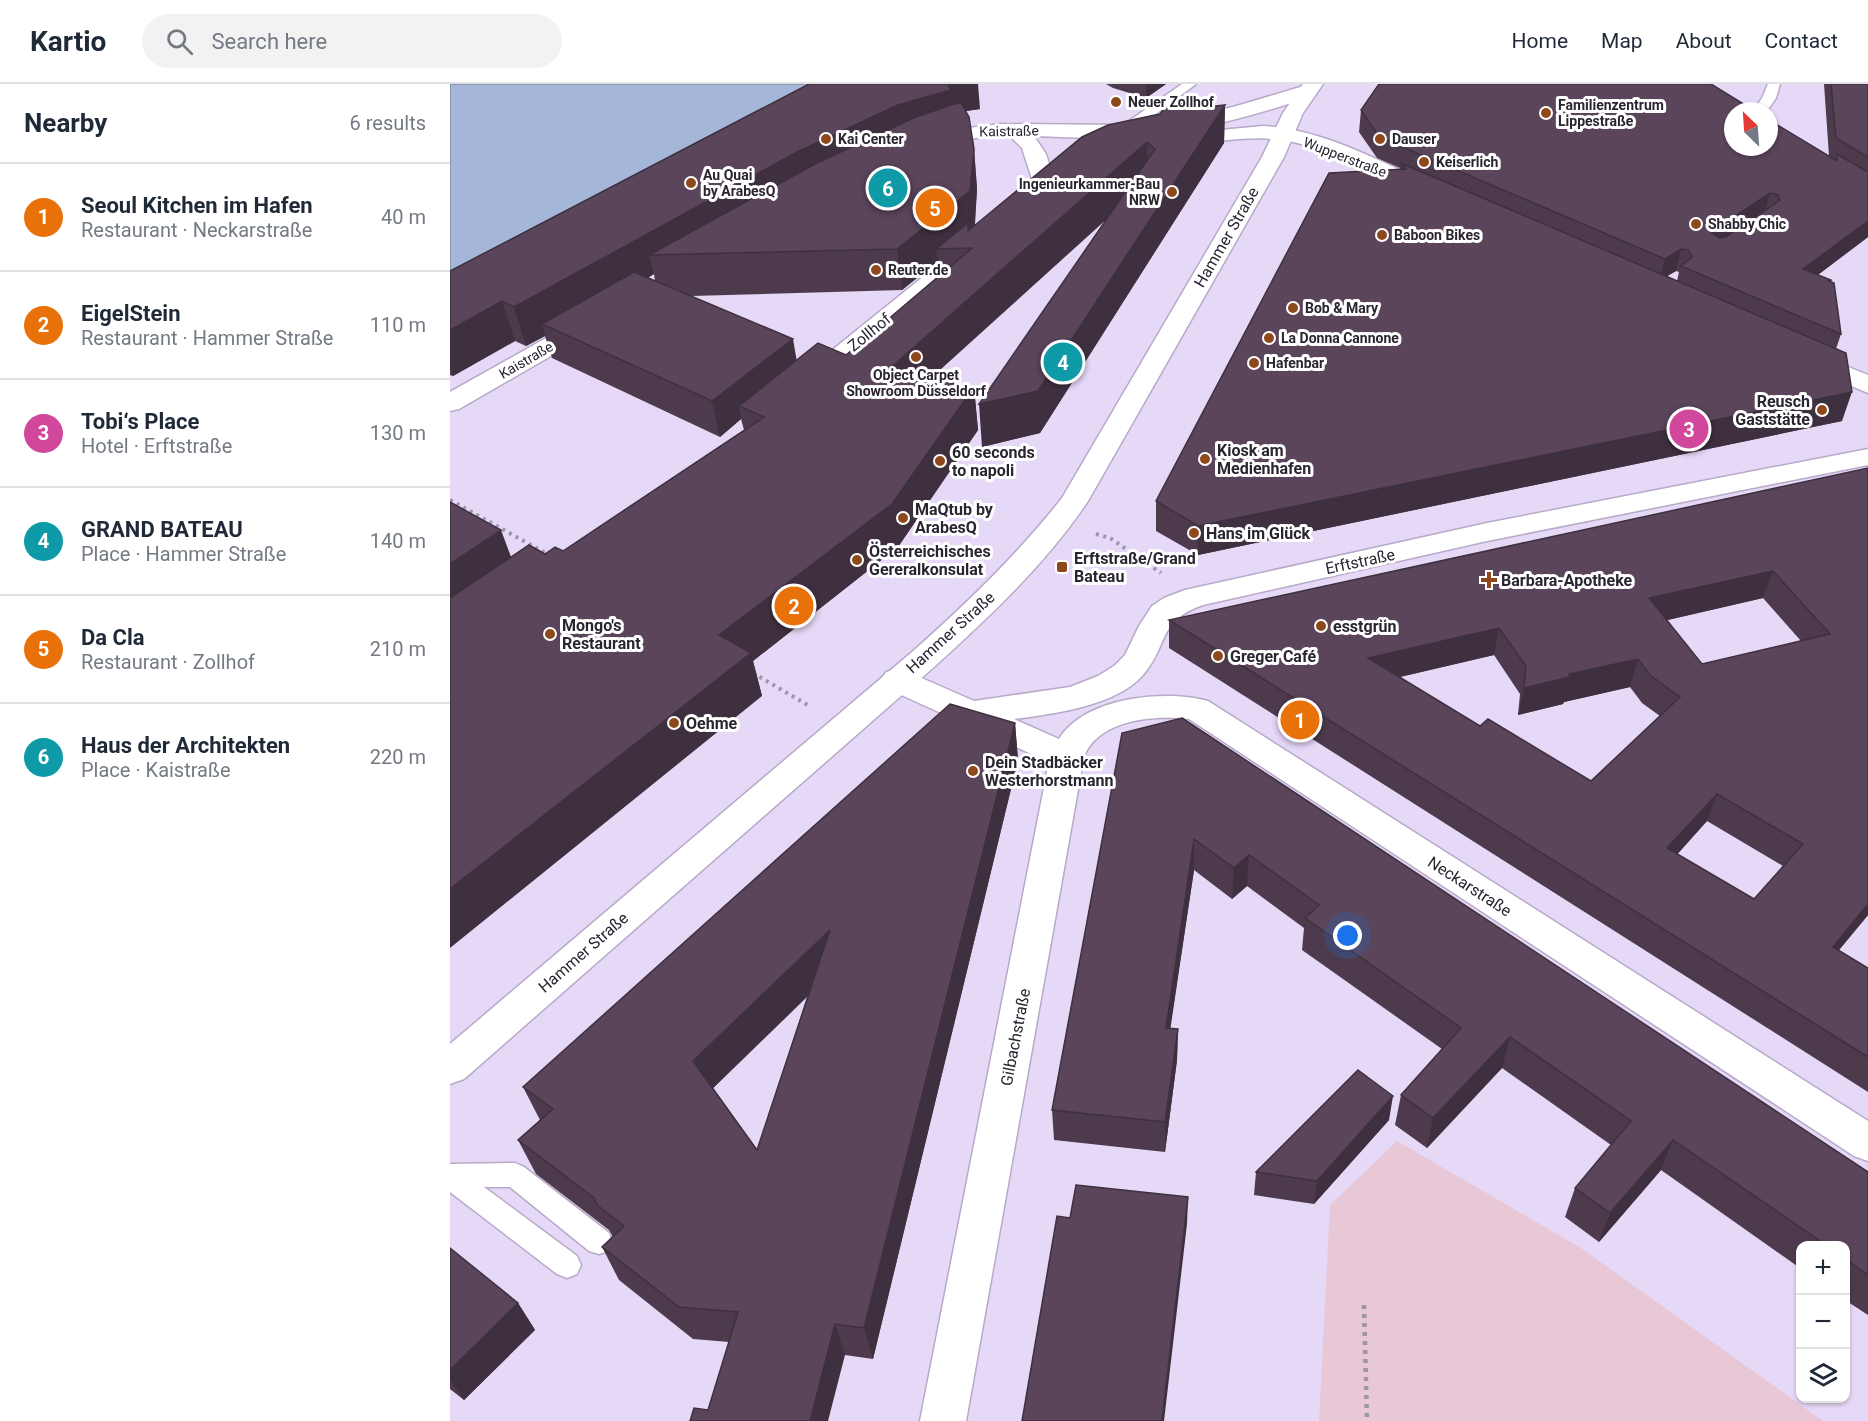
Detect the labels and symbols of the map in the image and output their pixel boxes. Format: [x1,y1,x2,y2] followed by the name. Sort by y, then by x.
[1128,94,1215,110] place label: Neuer Zollhof
[1109,95,1123,109] marker: Neuer Zollhof
[1558,97,1664,129] place label: Familienzentrum Lippestraße
[1724,102,1778,156] north arrow
[1539,106,1553,120] marker: Familienzentrum Lippestraße
[979,122,1039,140] street label: Kaistraße
[838,131,904,147] place label: Kai Center
[1392,131,1436,147] place label: Dauser
[819,132,833,146] marker: Kai Center
[1373,132,1387,146] marker: Dauser
[1301,134,1389,180] street label: Wupperstraße
[1436,154,1499,170] place label: Keiserlich
[1417,155,1431,169] marker: Keiserlich
[868,166,908,210] pin: 6
[703,167,776,199] place label: Au Quai by ArabesQ
[684,176,698,190] marker: Au Quai by ArabesQ
[1019,176,1161,208] place label: Ingenieurkammer-Bau NRW
[1190,184,1263,291] street label: Hammer Straße
[1165,185,1179,199] marker: Ingenieurkammer-Bau NRW
[916,186,954,230] pin: 5
[1708,216,1786,232] place label: Shabby Chic
[1689,217,1703,231] marker: Shabby Chic
[1394,227,1480,243] place label: Baboon Bikes
[1375,228,1389,242] marker: Baboon Bikes
[888,262,949,278] place label: Reuter.de
[869,263,883,277] marker: Reuter.de
[1305,300,1379,316] place label: Bob & Mary
[1286,301,1300,315] marker: Bob & Mary
[844,309,895,355] street label: Zollhof
[1281,330,1399,346] place label: La Donna Cannone
[1262,331,1276,345] marker: La Donna Cannone
[496,338,556,382] street label: Kaistraße
[1044,340,1082,384] pin: 4
[909,350,923,364] marker: Object Carpet Showroom Düsseldorf
[1266,355,1324,371] place label: Hafenbar
[1247,356,1261,370] marker: Hafenbar
[846,367,987,399] place label: Object Carpet Showroom Düsseldorf
[1735,392,1810,429] place label: Reusch Gaststätte
[1815,403,1829,417] marker: Reusch Gaststätte
[1670,406,1708,452] pin: 3
[1217,441,1311,478] place label: Kiosk am Medienhafen
[952,443,1035,480] place label: 60 seconds to napoli
[1198,452,1212,466] marker: Kiosk am Medienhafen
[933,454,947,468] marker: 60 seconds to napoli
[915,500,994,537] place label: MaQtub by ArabesQ
[896,511,910,525] marker: MaQtub by ArabesQ
[1206,524,1311,543] place label: Hans im Glück
[1187,526,1201,540] marker: Hans im Glück
[869,542,991,579] place label: Österreichisches Gereralkonsulat
[1324,545,1397,578] street label: Erftstraße
[1074,549,1196,586] place label: Erftstraße/Grand Bateau
[850,553,864,567] marker: Österreichisches Gereralkonsulat
[1055,560,1069,574] marker: Erftstraße/Grand Bateau
[1501,571,1633,590] place label: Barbara-Apotheke
[1482,573,1496,587] marker: Barbara-Apotheke
[774,584,814,628] pin: 2
[902,588,999,677] street label: Hammer Straße
[562,616,641,653] place label: Mongo's Restaurant
[1333,617,1396,636] place label: esstgrün
[1314,619,1328,633] marker: esstgrün
[543,627,557,641] marker: Mongo's Restaurant
[1230,647,1316,666] place label: Greger Café
[1211,649,1225,663] marker: Greger Café
[1280,698,1320,742] pin: 1
[686,714,737,733] place label: Oehme
[667,716,681,730] marker: Oehme
[985,753,1113,790] place label: Dein Stadbäcker Westerhorstmann
[966,764,980,778] marker: Dein Stadbäcker Westerhorstmann
[1424,852,1515,920] street label: Neckarstraße
[535,908,632,996] street label: Hammer Straße
[1333,921,1362,950] your location
[997,987,1034,1087] street label: Gilbachstraße

